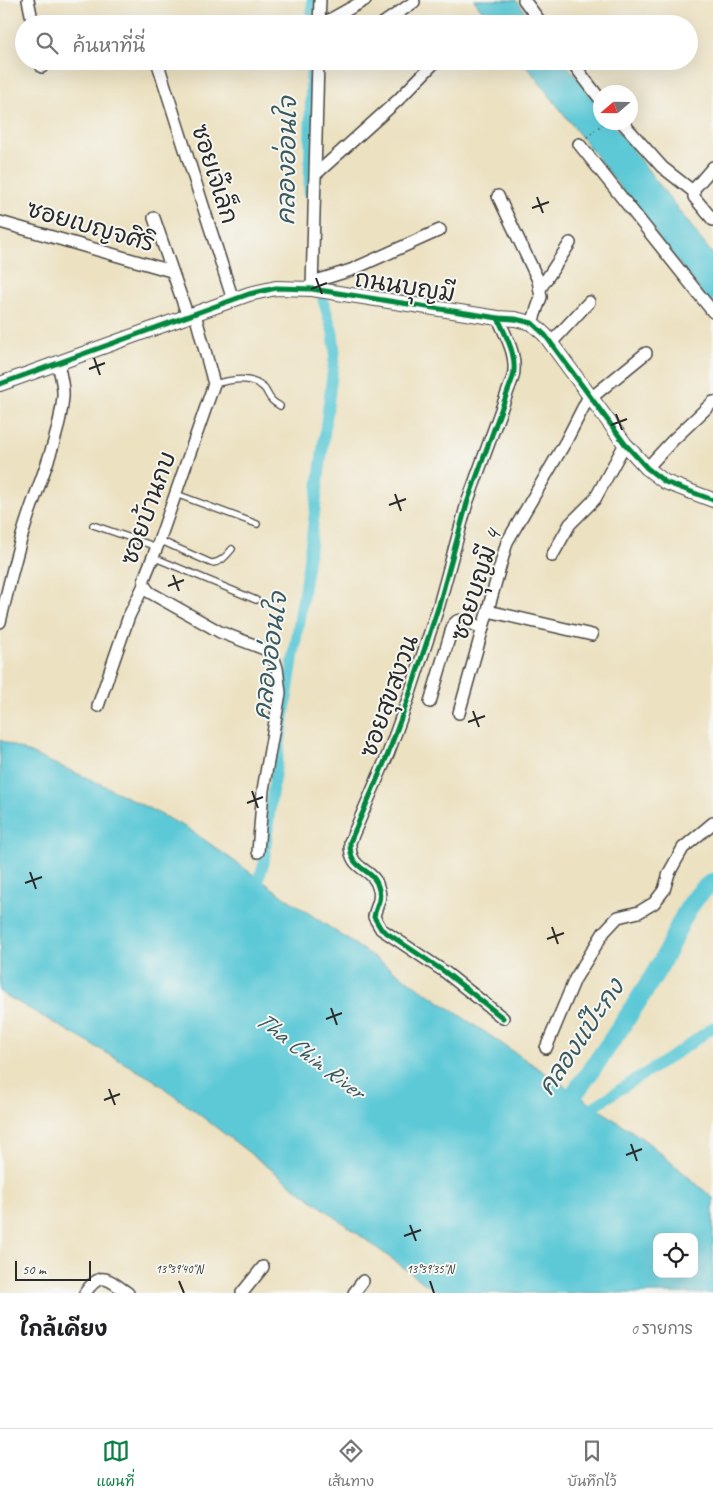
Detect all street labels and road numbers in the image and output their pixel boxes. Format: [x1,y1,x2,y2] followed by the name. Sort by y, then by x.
[185,120,245,228] street label: ซอยเจ๊เล็ก
[23,193,159,259] street label: ซอยเบญจศิริ
[352,263,457,312] street label: ถนนบุญมี
[114,447,182,569] street label: ซอยบ้านกบ
[444,524,512,645] street label: ซอยบุญมี 4
[353,631,428,762] street label: ซอยสุขสงวน

